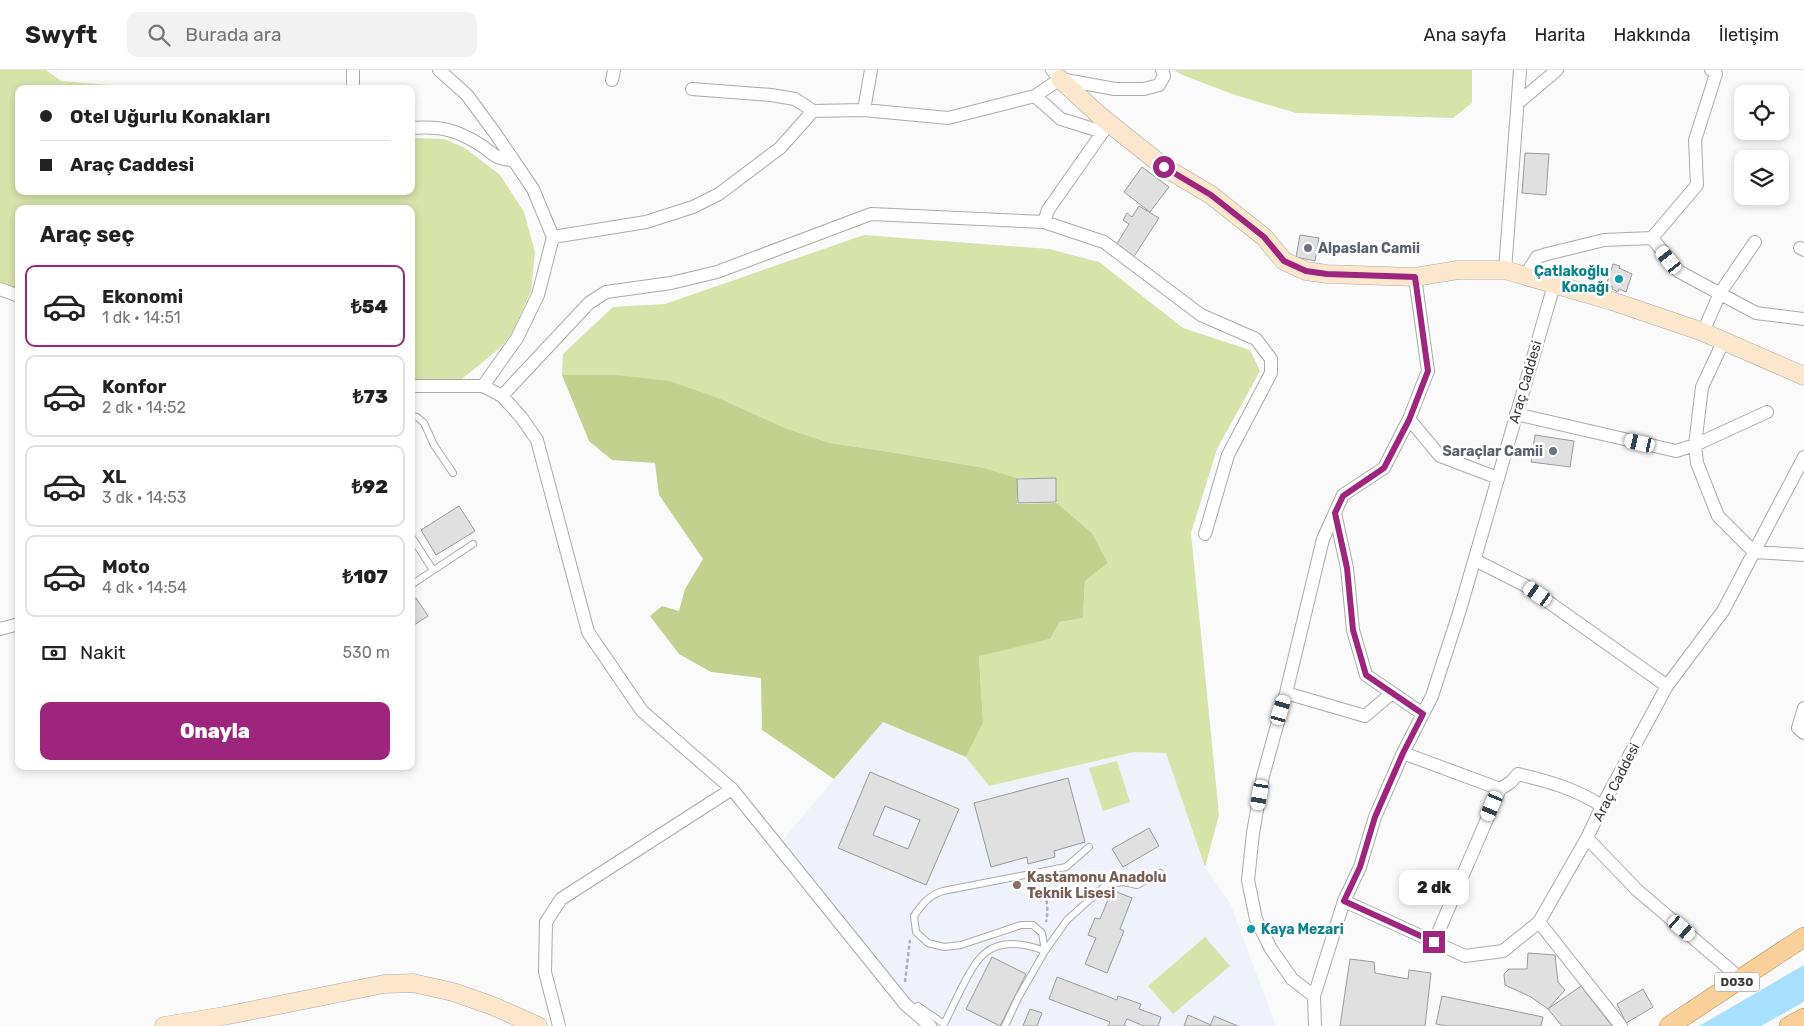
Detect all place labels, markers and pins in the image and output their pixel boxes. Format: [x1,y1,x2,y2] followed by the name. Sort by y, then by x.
[1318,240,1420,257] place label: Alpaslan Camii
[1302,242,1314,254] marker: Alpaslan Camii
[1534,263,1609,296] place label: Çatlakoğlu Konağı
[1613,273,1625,285] marker: Çatlakoğlu Konağı
[1442,443,1543,460] place label: Saraçlar Camii
[1547,445,1559,457] marker: Saraçlar Camii
[1027,869,1167,902] place label: Kastamonu Anadolu Teknik Lisesi
[1011,879,1023,891] marker: Kastamonu Anadolu Teknik Lisesi
[1261,921,1344,938] place label: Kaya Mezari
[1245,923,1257,935] marker: Kaya Mezari

